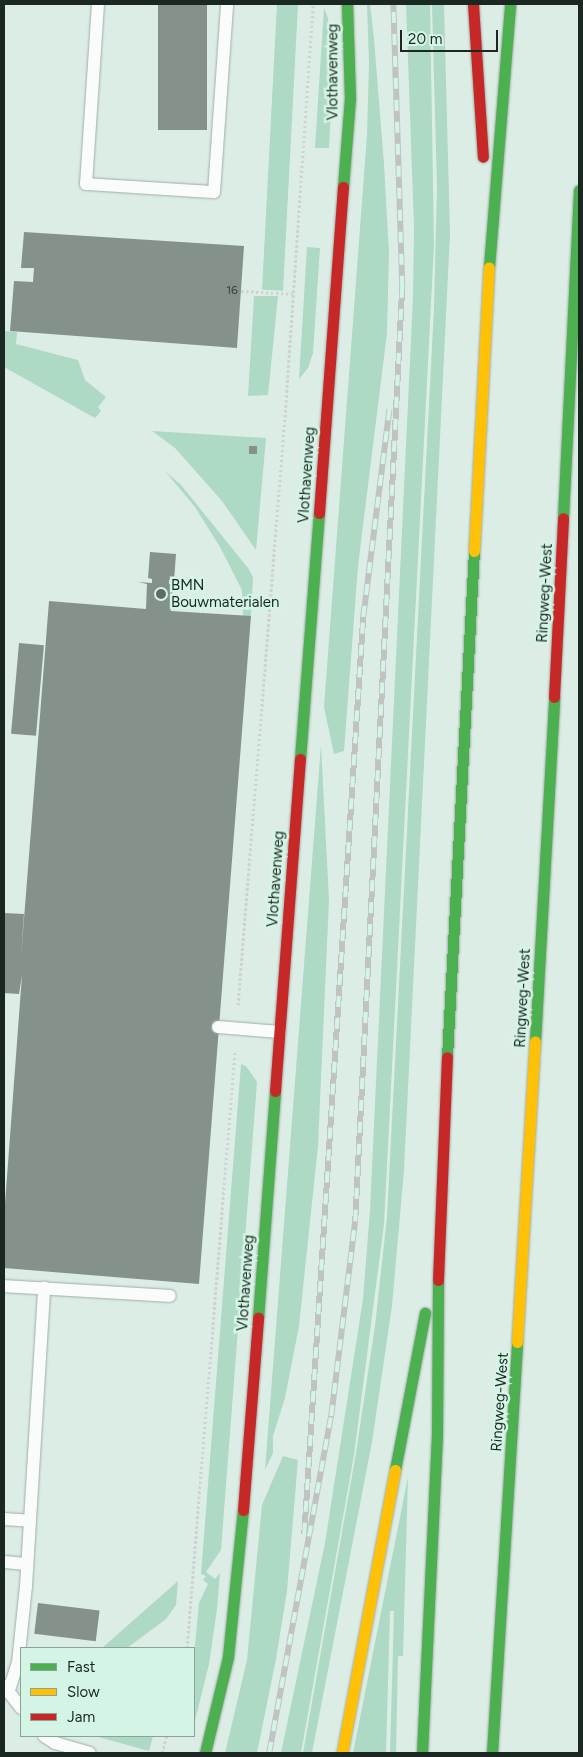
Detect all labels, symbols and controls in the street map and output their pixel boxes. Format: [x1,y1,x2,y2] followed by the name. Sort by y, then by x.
[403,20,500,52] scale bar
[324,24,342,120] street label: Vlothavenweg
[408,30,442,48] text: 20 m
[226,284,238,298] house number: 16
[295,426,319,524] street label: Vlothavenweg
[533,543,557,643] street label: Ringweg-West
[171,576,279,611] place label: BMN Bouwmaterialen
[155,588,167,600] marker: BMN Bouwmaterialen
[264,830,288,928] street label: Vlothavenweg
[511,948,535,1048] street label: Ringweg-West
[234,1234,258,1332] street label: Vlothavenweg
[488,1352,512,1452] street label: Ringweg-West
[20,1647,195,1737] legend
[67,1658,95,1676] text: Fast
[67,1683,100,1701] text: Slow
[67,1708,95,1726] text: Jam

